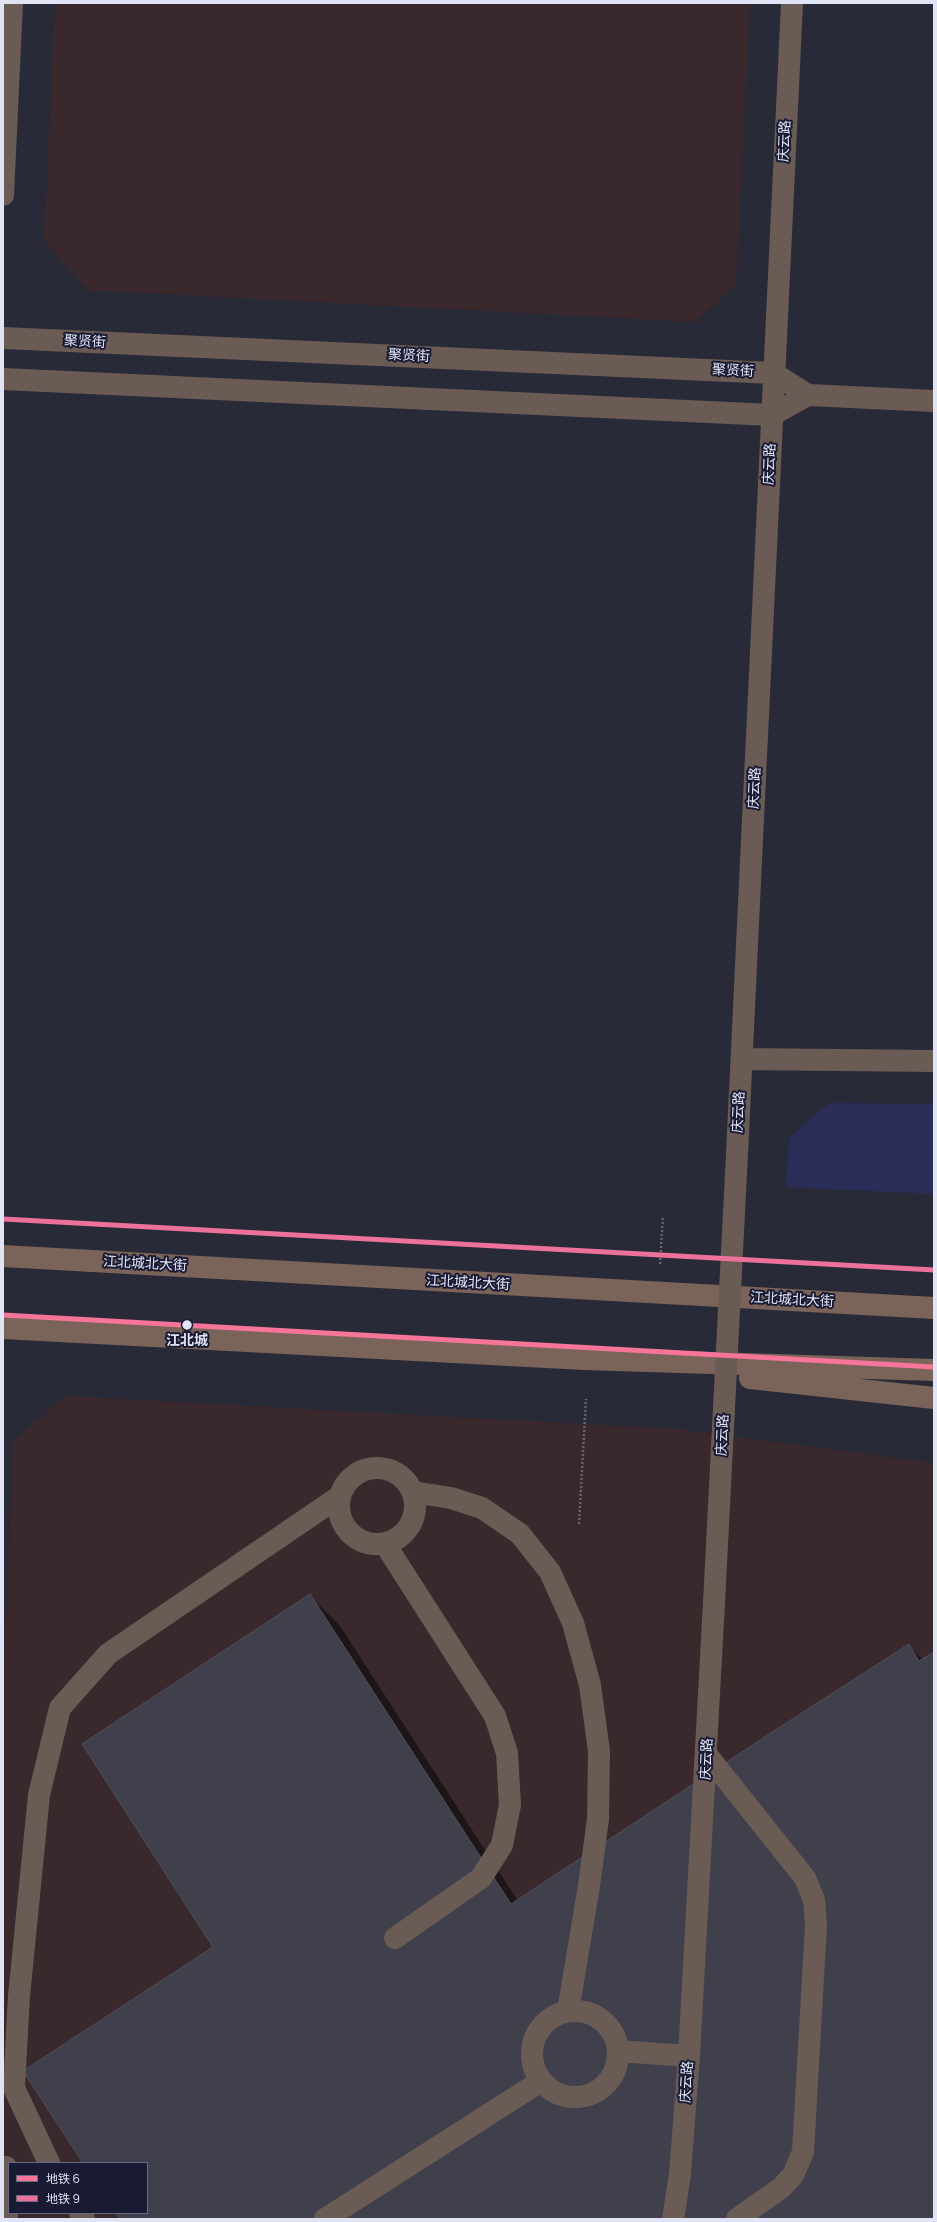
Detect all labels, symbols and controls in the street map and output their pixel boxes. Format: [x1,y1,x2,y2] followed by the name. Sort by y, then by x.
[776,120,794,162] street label: 庆云路
[64,333,106,351] street label: 聚贤街
[388,347,430,365] street label: 聚贤街
[712,362,754,380] street label: 聚贤街
[761,443,779,485] street label: 庆云路
[746,767,764,809] street label: 庆云路
[730,1091,748,1133] street label: 庆云路
[103,1253,187,1275] street label: 江北城北大街
[426,1272,510,1294] street label: 江北城北大街
[750,1289,834,1311] street label: 江北城北大街
[180,1318,194,1332] marker: 江北城
[166,1333,208,1349] place label: 江北城
[714,1414,732,1456] street label: 庆云路
[698,1738,716,1780] street label: 庆云路
[677,2060,697,2104] street label: 庆云路
[8,2162,148,2214] legend
[46,2170,80,2187] text: 地铁 6
[46,2190,80,2207] text: 地铁 9

